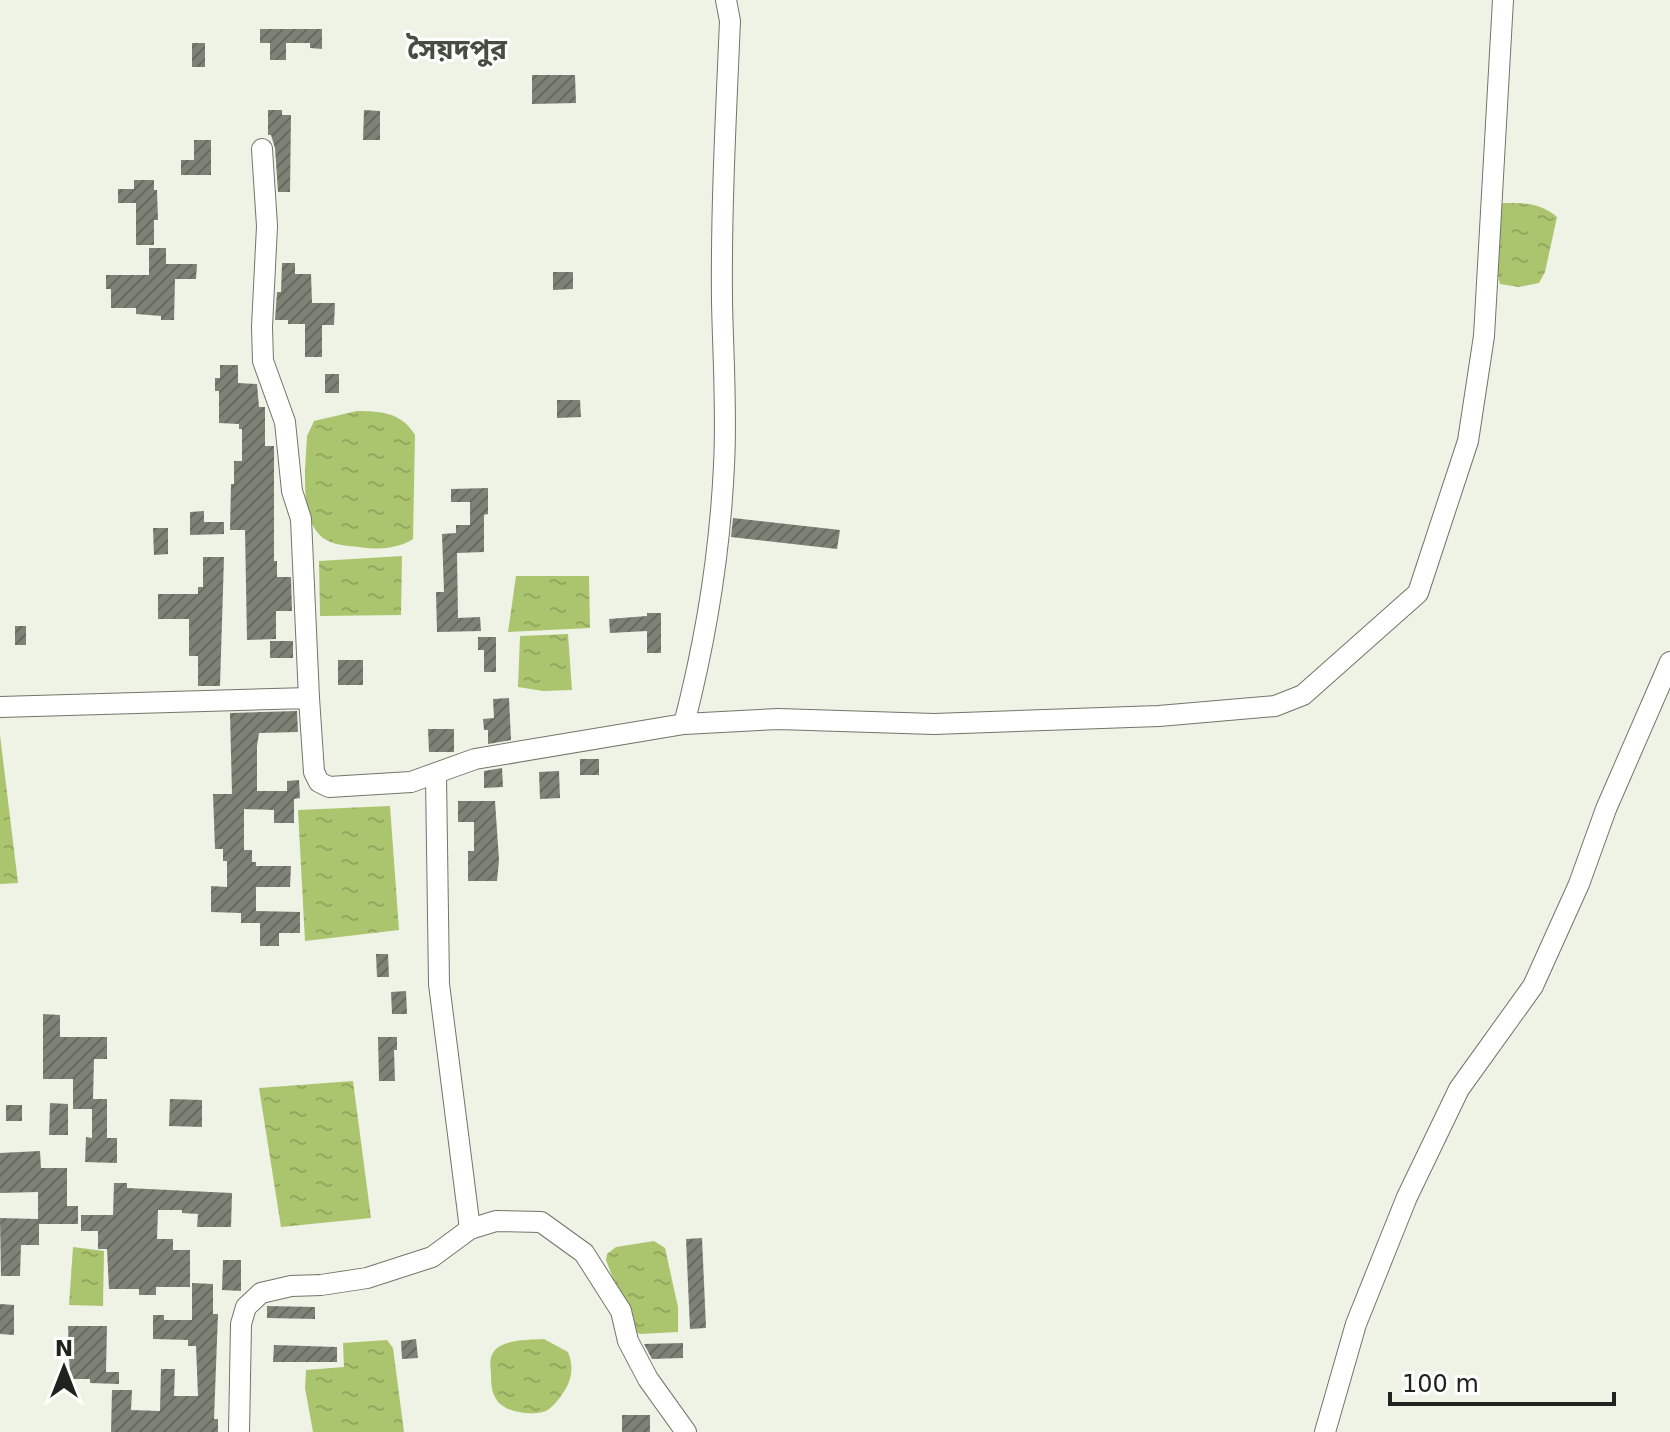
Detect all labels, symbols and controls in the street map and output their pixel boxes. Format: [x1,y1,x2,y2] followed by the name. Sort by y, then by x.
[406,33,508,67] district label: সৈয়দপুর
[24,1328,104,1408] north arrow
[55,1336,73,1361] text: N
[1390,1356,1614,1406] scale bar
[1402,1370,1479,1398] text: 100 m

